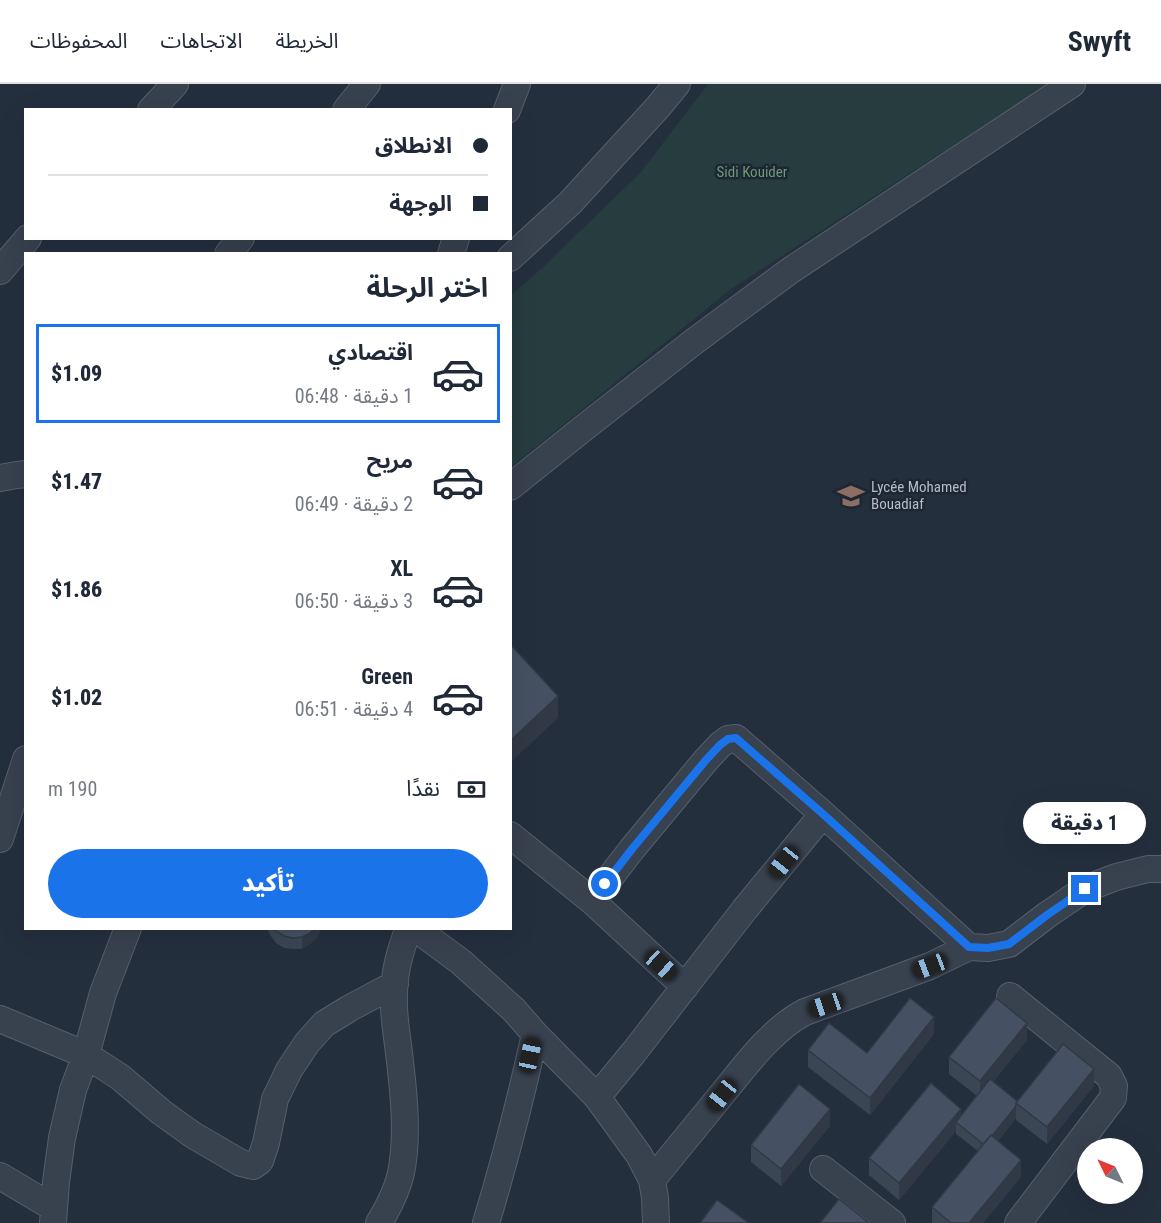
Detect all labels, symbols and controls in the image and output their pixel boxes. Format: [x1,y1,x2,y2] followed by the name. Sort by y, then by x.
[1068,25,1131,58] text: Swyft
[30,29,127,53] text: المحفوظات
[160,29,242,53] text: الاتجاهات
[275,29,338,53] text: الخريطة
[375,133,452,158] text: الانطلاق
[717,163,788,181] park label: Sidi Kouider
[389,191,452,216] text: الوجهة
[366,272,488,304] text: اختر الرحلة
[328,340,413,365] text: اقتصادي
[431,347,485,401] icon: car
[51,361,102,386] text: $1.09
[295,384,413,408] text: 1 دقيقة · 06:48
[367,448,413,473] text: مريح
[431,455,485,509] icon: car
[51,469,102,494] text: $1.47
[871,478,967,513] place label: Lycée Mohamed Bouadiaf
[836,481,866,511] school or university icon: Lycée Mohamed Bouadiaf
[295,492,413,516] text: 2 دقيقة · 06:49
[390,556,413,581] text: XL
[431,563,485,617] icon: car
[51,577,102,602] text: $1.86
[295,589,413,613] text: 3 دقيقة · 06:50
[361,664,413,689] text: Green
[431,671,485,725] icon: car
[51,685,102,710] text: $1.02
[295,697,413,721] text: 4 دقيقة · 06:51
[455,773,488,806] icon: cash
[406,776,440,801] text: نقدًا
[48,777,97,801] text: 190 m
[1024,802,1146,844] callout: 1 دقيقة
[1051,811,1118,835] text: 1 دقيقة
[766,842,802,882] car
[48,849,488,918] button: تأكيد
[591,870,618,897] route start
[1071,875,1098,902] route end
[642,946,680,984] car
[910,951,950,981] car
[806,991,846,1019] car
[517,1036,543,1074] car
[704,1075,740,1115] car
[1077,1138,1143,1204] north arrow
[1077,1138,1143,1204] map controls

